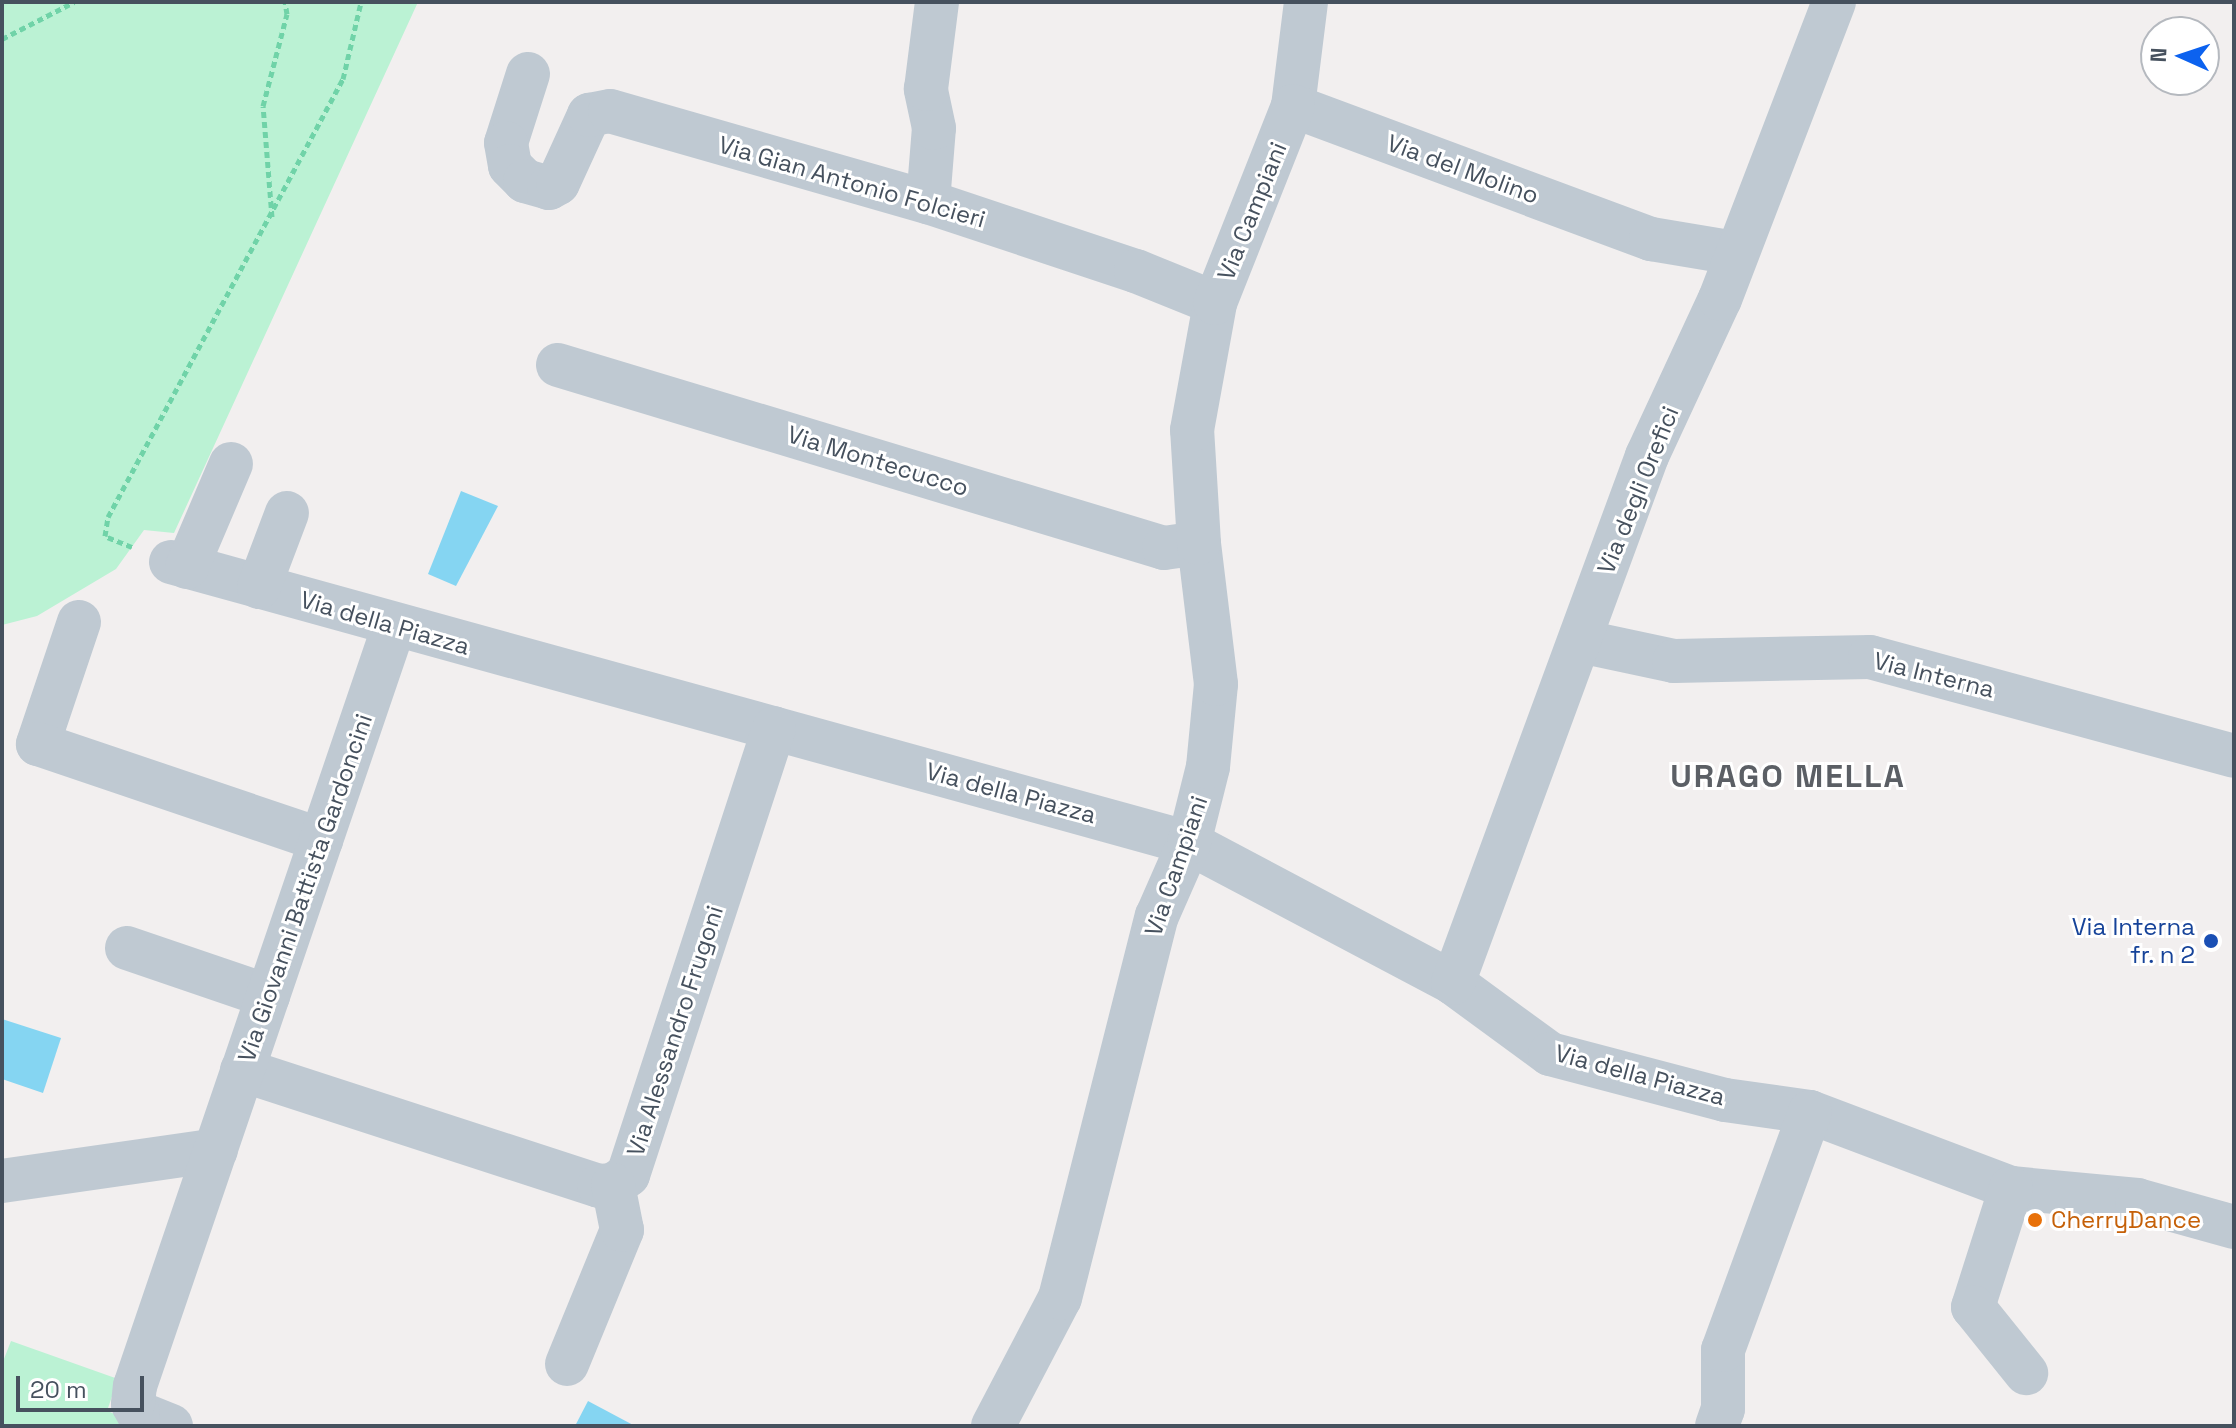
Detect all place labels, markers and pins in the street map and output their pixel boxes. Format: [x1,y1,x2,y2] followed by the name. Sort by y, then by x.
[2072,913,2195,969] place label: Via Interna fr. n 2
[2202,932,2220,950] marker: Via Interna fr. n 2
[2051,1206,2201,1234] place label: CherryDance
[2026,1211,2044,1229] marker: CherryDance

